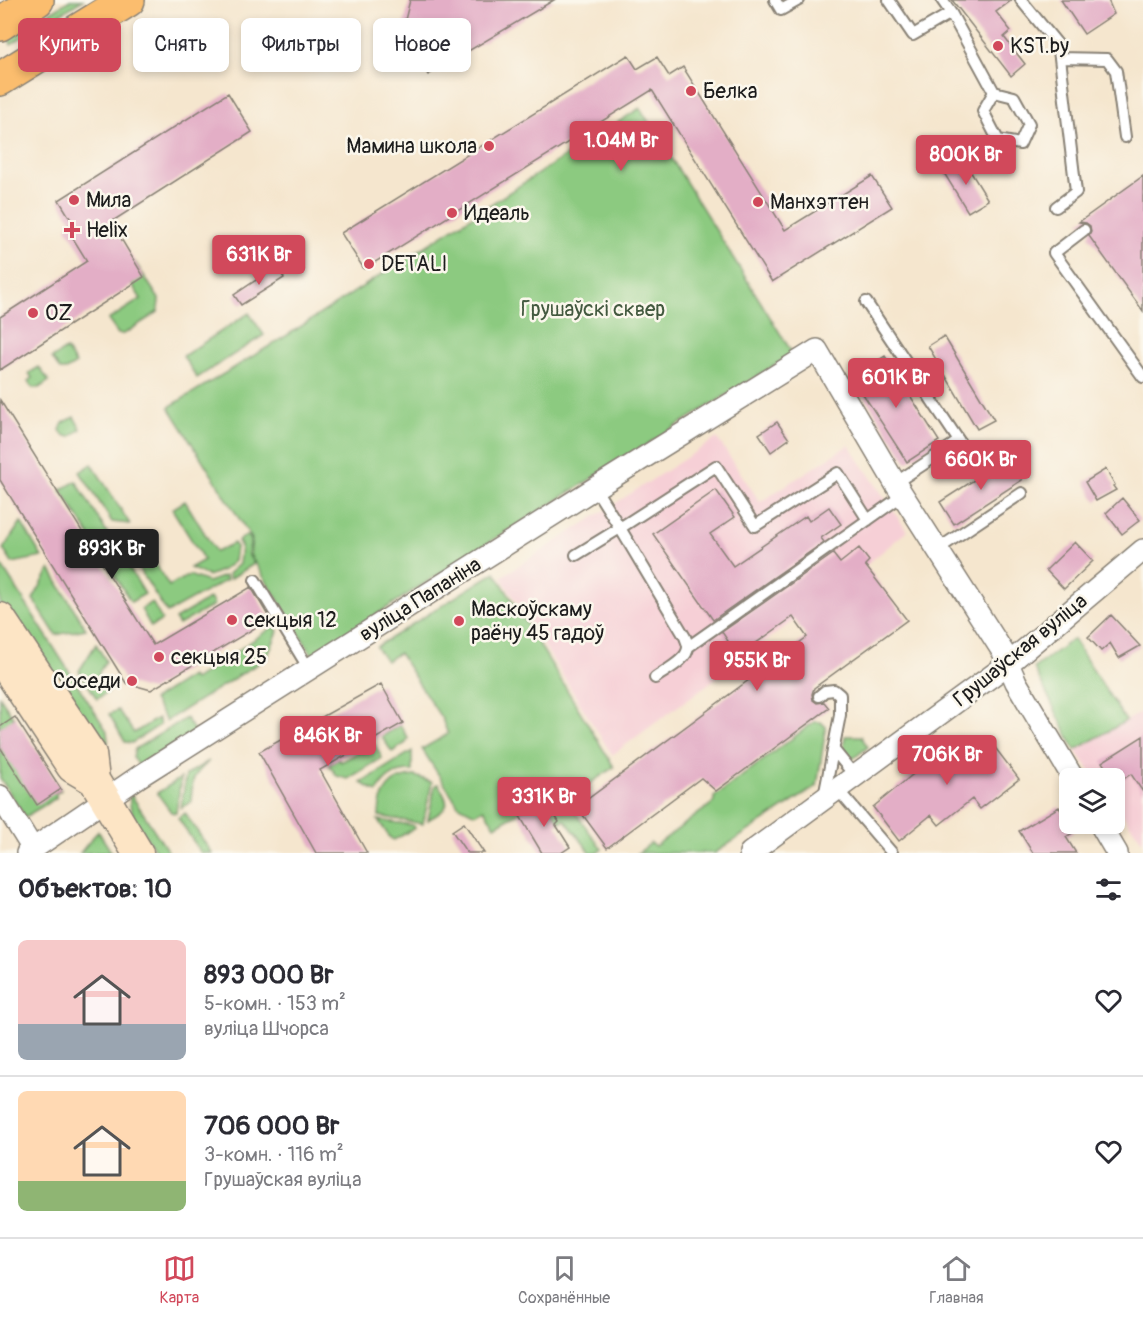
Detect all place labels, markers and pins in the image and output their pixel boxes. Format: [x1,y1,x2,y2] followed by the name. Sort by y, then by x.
[1010,33,1069,60] place label: KST.by
[991,39,1005,53] marker: KST.by
[703,78,758,105] place label: Белка
[684,84,698,98] marker: Белка
[559,121,683,172] pin: 1.04M Br
[346,133,477,160] place label: Мамина школа
[911,135,1021,186] pin: 800K Br
[482,139,496,153] marker: Мамина школа
[86,187,131,214] place label: Мила
[770,189,869,216] place label: Манхэттен
[67,193,81,207] marker: Мила
[751,195,765,209] marker: Манхэттен
[464,200,530,227] place label: Идеаль
[445,206,459,220] marker: Идеаль
[86,217,128,244] place label: Helix
[63,221,81,239] marker: Helix
[204,235,314,286] pin: 631K Br
[381,251,448,278] place label: DETALI
[362,257,376,271] marker: DETALI
[45,300,73,327] place label: OZ
[26,306,40,320] marker: OZ
[841,358,951,409] pin: 601K Br
[926,440,1036,491] pin: 660K Br
[57,529,167,580] pin: 893K Br
[471,596,604,647] place label: Маскоўскаму раёну 45 гадоў
[244,607,337,634] place label: секцыя 12
[225,613,239,627] marker: секцыя 12
[452,614,466,628] marker: Маскоўскаму раёну 45 гадоў
[702,641,812,692] pin: 955K Br
[171,644,267,671] place label: секцыя 25
[152,650,166,664] marker: секцыя 25
[53,668,120,695] place label: Соседи
[125,674,139,688] marker: Соседи
[273,716,383,767] pin: 846K Br
[892,735,1002,786] pin: 706K Br
[489,777,599,828] pin: 331K Br

